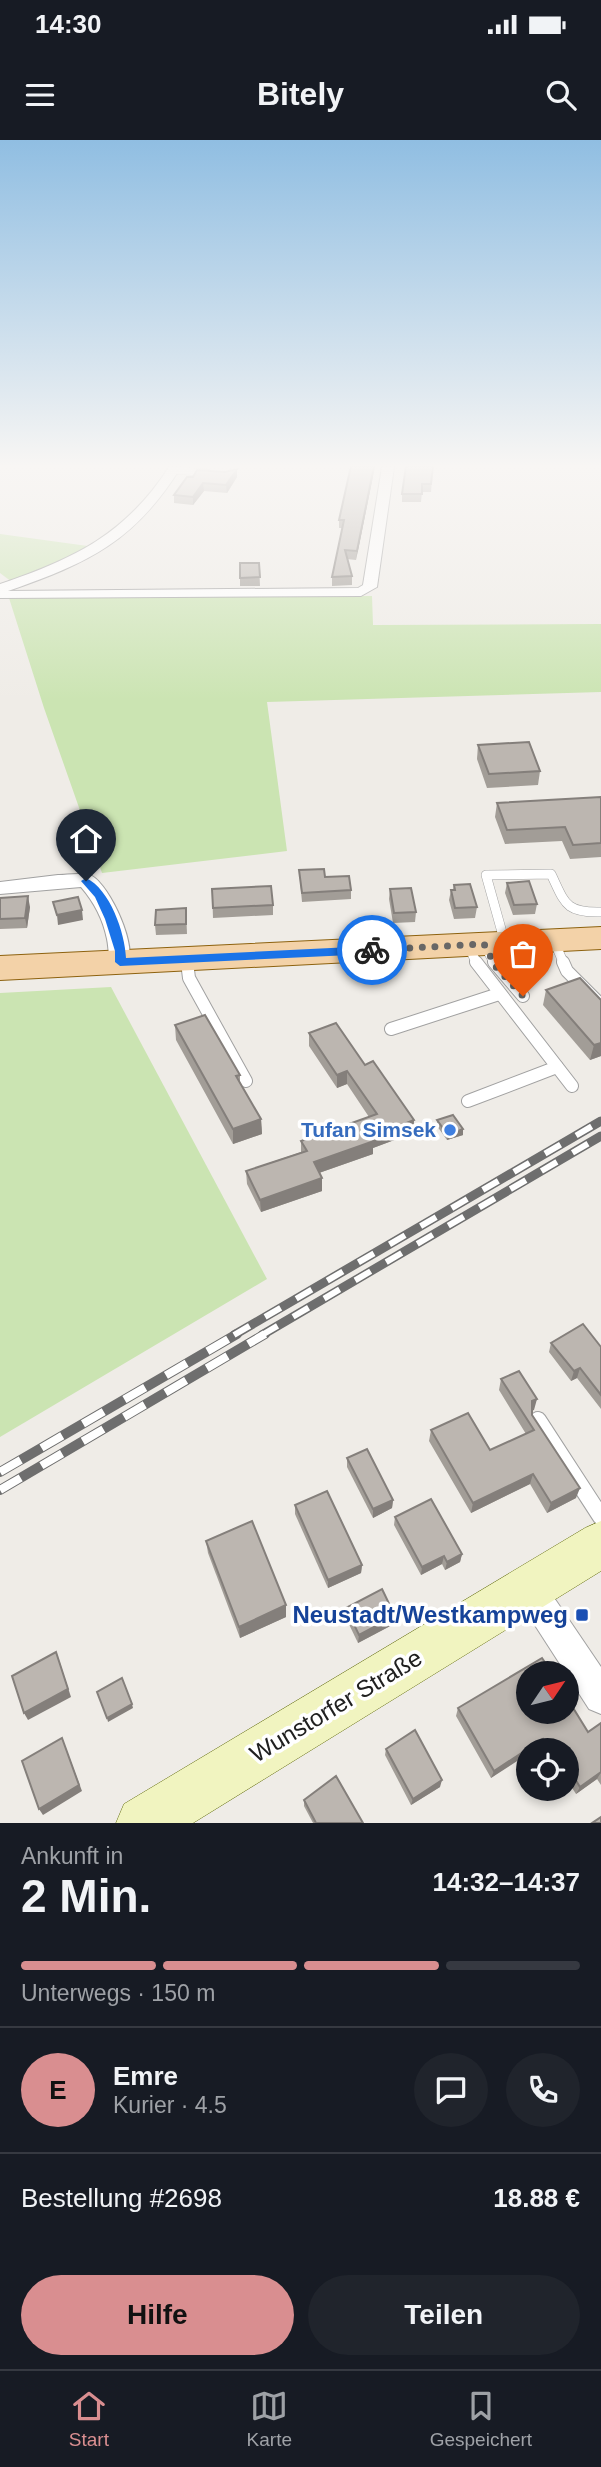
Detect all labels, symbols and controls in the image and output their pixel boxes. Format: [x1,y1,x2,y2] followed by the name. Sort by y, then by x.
[35,9,102,39] text: 14:30
[21,76,59,114] icon: menu
[257,76,344,112] text: Bitely
[542,76,580,114] icon: search
[56,809,116,881] pin
[67,820,105,858] icon: home
[337,915,407,985] courier
[493,924,553,996] pin
[353,931,391,969] icon: bike
[504,935,542,973] icon: bag
[301,1118,436,1141] place label: Tufan Simsek
[442,1122,458,1138] marker: Tufan Simsek
[292,1601,568,1628] place label: Neustadt/Westkampweg
[574,1607,590,1623] marker: Neustadt/Westkampweg
[245,1644,427,1768] street label: Wunstorfer Straße
[516,1661,579,1724] north arrow
[516,1661,579,1801] map controls
[516,1738,579,1801] button: locate
[21,1843,123,1869] text: Ankunft in
[433,1867,580,1897] text: 14:32–14:37
[21,1870,151,1922] text: 2 Min.
[21,1980,215,2006] text: Unterwegs · 150 m
[414,2053,488,2127] button: chat
[506,2053,580,2127] button: phone
[113,2061,178,2091] text: Emre
[49,2075,67,2105] text: E
[113,2092,227,2118] text: Kurier · 4.5
[21,2183,222,2213] text: Bestellung #2698
[493,2183,580,2213] text: 18.88 €
[21,2275,294,2355] button: Hilfe
[308,2275,580,2355] button: Teilen
[69,2387,109,2451] tab: Start
[247,2387,292,2451] tab: Karte
[430,2387,532,2451] tab: Gespeichert

